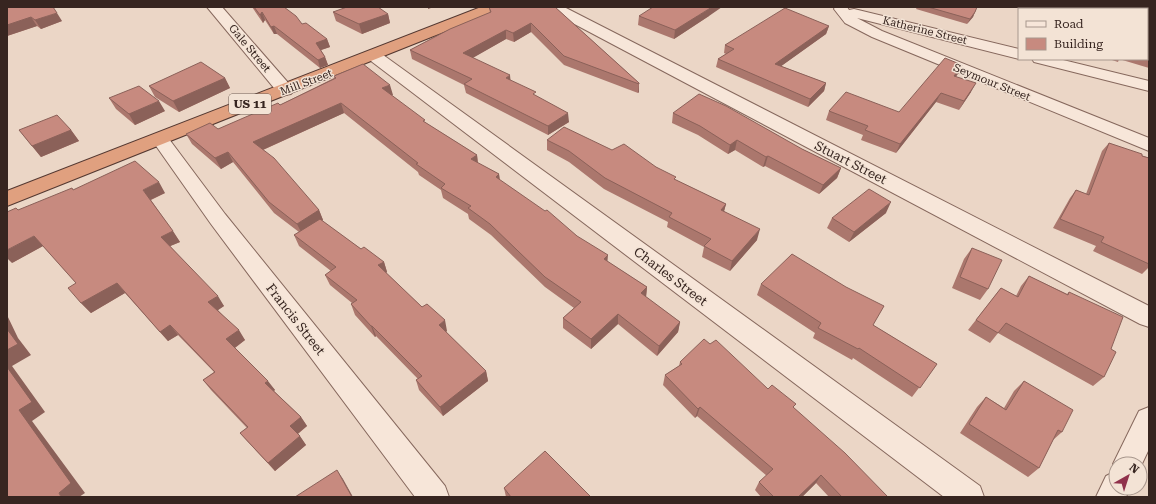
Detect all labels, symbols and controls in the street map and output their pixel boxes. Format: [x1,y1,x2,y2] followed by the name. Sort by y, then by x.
[1018,8,1148,60] legend
[881,14,968,47] street label: Katherine Street
[1054,17,1084,31] text: Road
[226,22,273,75] street label: Gale Street
[1054,37,1103,51] text: Building
[951,61,1032,104] street label: Seymour Street
[278,67,334,98] street label: Mill Street
[229,94,271,114] road number: US 11
[812,138,890,187] street label: Stuart Street
[631,244,710,309] street label: Charles Street
[263,281,328,358] street label: Francis Street
[1108,456,1148,496] north arrow
[1127,461,1142,477] text: N

